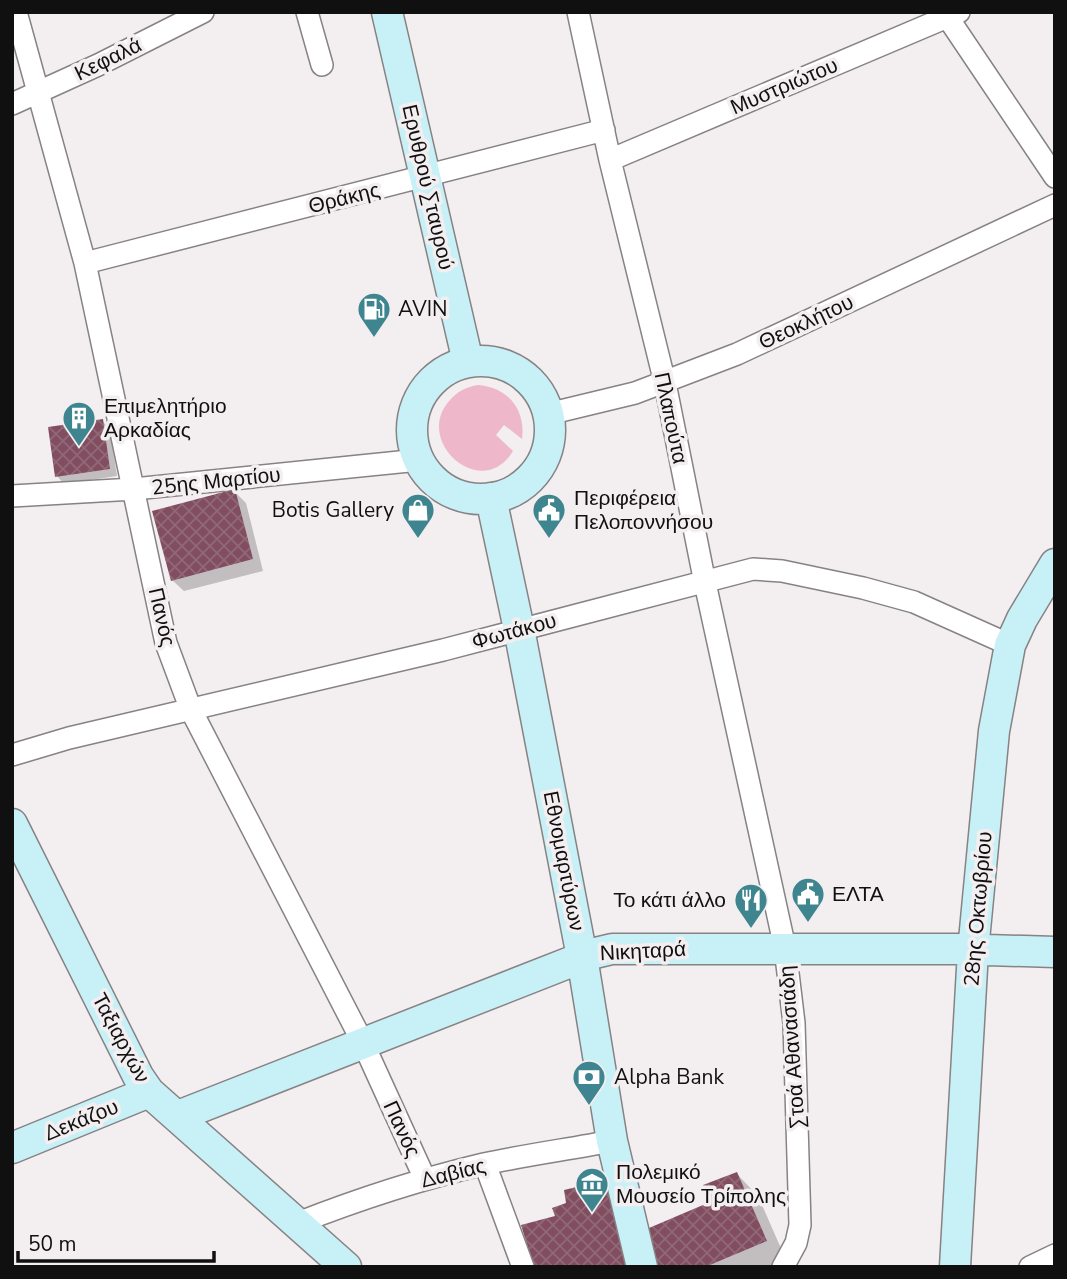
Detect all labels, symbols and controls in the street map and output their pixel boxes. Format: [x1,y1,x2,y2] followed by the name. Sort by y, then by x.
[70,31,146,87] street label: Κεφαλά
[726,51,842,121] street label: Μυστριώτου
[395,102,461,272] street label: Ερυθρού Σταυρού
[305,176,383,220] street label: Θράκης
[754,288,858,356] street label: Θεοκλήτου
[355,290,393,339] fuel station icon: AVIN
[398,295,448,323] place label: AVIN
[648,370,694,466] street label: Πλαπούτα
[104,392,227,444] place label: Επιμελητήριο Αρκαδίας
[60,399,98,448] building icon: Επιμελητήριο Αρκαδίας
[150,460,282,502] street label: 25ης Μαρτίου
[574,484,713,536] place label: Περιφέρεια Πελοποννήσου
[399,491,437,540] shop icon: Botis Gallery
[530,491,568,540] public building icon: Περιφέρεια Πελοποννήσου
[272,496,394,524] place label: Botis Gallery
[142,585,182,649] street label: Πανός
[469,606,559,656] street label: Φωτάκου
[537,789,591,933] street label: Εθνομαρτύρων
[957,830,999,988] street label: 28ης Οκτωβρίου
[789,875,827,924] public building icon: ΕΛΤΑ
[832,880,884,908] place label: ΕΛΤΑ
[732,881,770,930] restaurant icon: Το κάτι άλλο
[613,886,726,914] place label: Το κάτι άλλο
[599,935,687,967] street label: Νικηταρά
[772,965,812,1129] street label: Στοά Αθανασιάδη
[86,988,156,1088] street label: Ταξιαρχών
[570,1058,608,1107] bank icon: Alpha Bank
[614,1063,724,1091] place label: Alpha Bank
[40,1092,122,1148] street label: Δεκάζου
[377,1096,427,1162] street label: Πανός
[417,1151,489,1195] street label: Δαβίας
[616,1158,786,1210] place label: Πολεμικό Μουσείο Τρίπολης
[573,1165,611,1214] museum icon: Πολεμικό Μουσείο Τρίπολης
[18,1220,214,1264] scale bar
[28,1230,77,1258] text: 50 m

